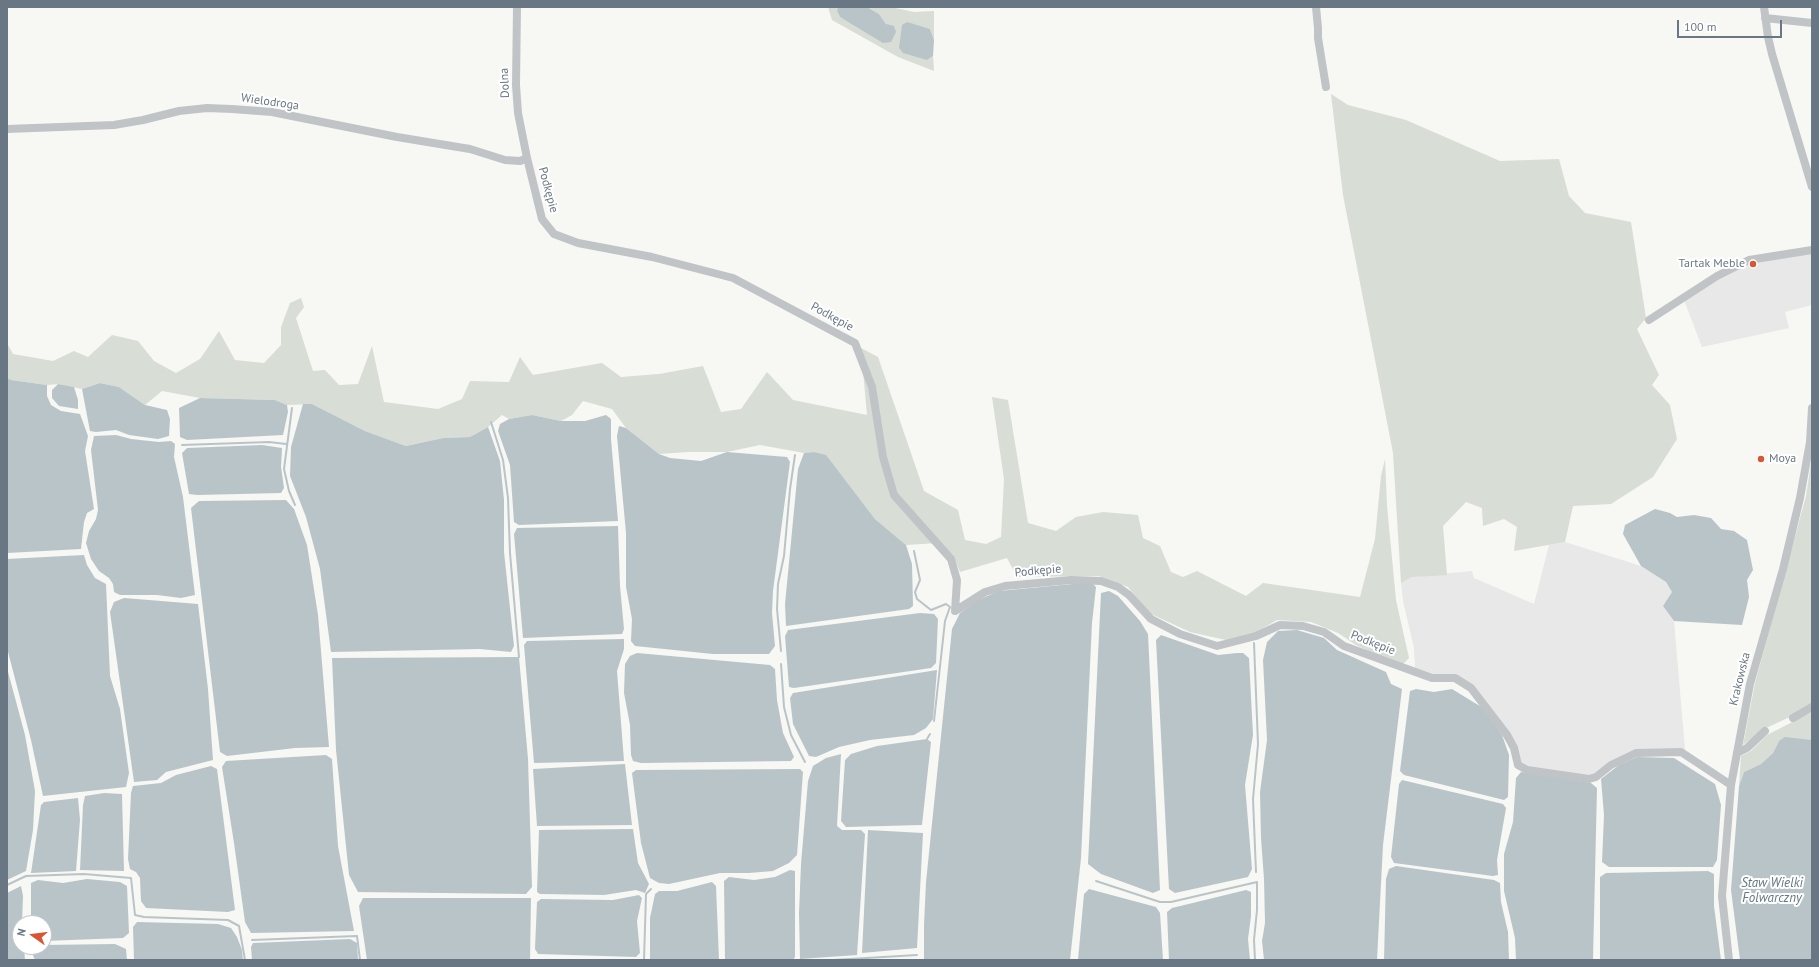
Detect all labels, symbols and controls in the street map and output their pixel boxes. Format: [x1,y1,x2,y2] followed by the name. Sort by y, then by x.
[1679,12,1784,38] scale bar
[1684,19,1717,34] text: 100 m
[497,68,513,98] street label: Dolna
[240,91,300,113] street label: Wielodroga
[535,166,561,214] street label: Podkępie
[1679,257,1745,271] place label: Tartak Meble
[1748,259,1758,269] marker: Tartak Meble
[808,299,856,335] street label: Podkępie
[1769,452,1796,466] place label: Moya
[1756,454,1766,464] marker: Moya
[1014,562,1062,580] street label: Podkępie
[1349,628,1397,658] street label: Podkępie
[1726,651,1754,707] street label: Krakowska
[1741,875,1803,906] water label: Staw Wielki Folwarczny
[12,915,52,955] north arrow
[14,927,29,938] text: N

